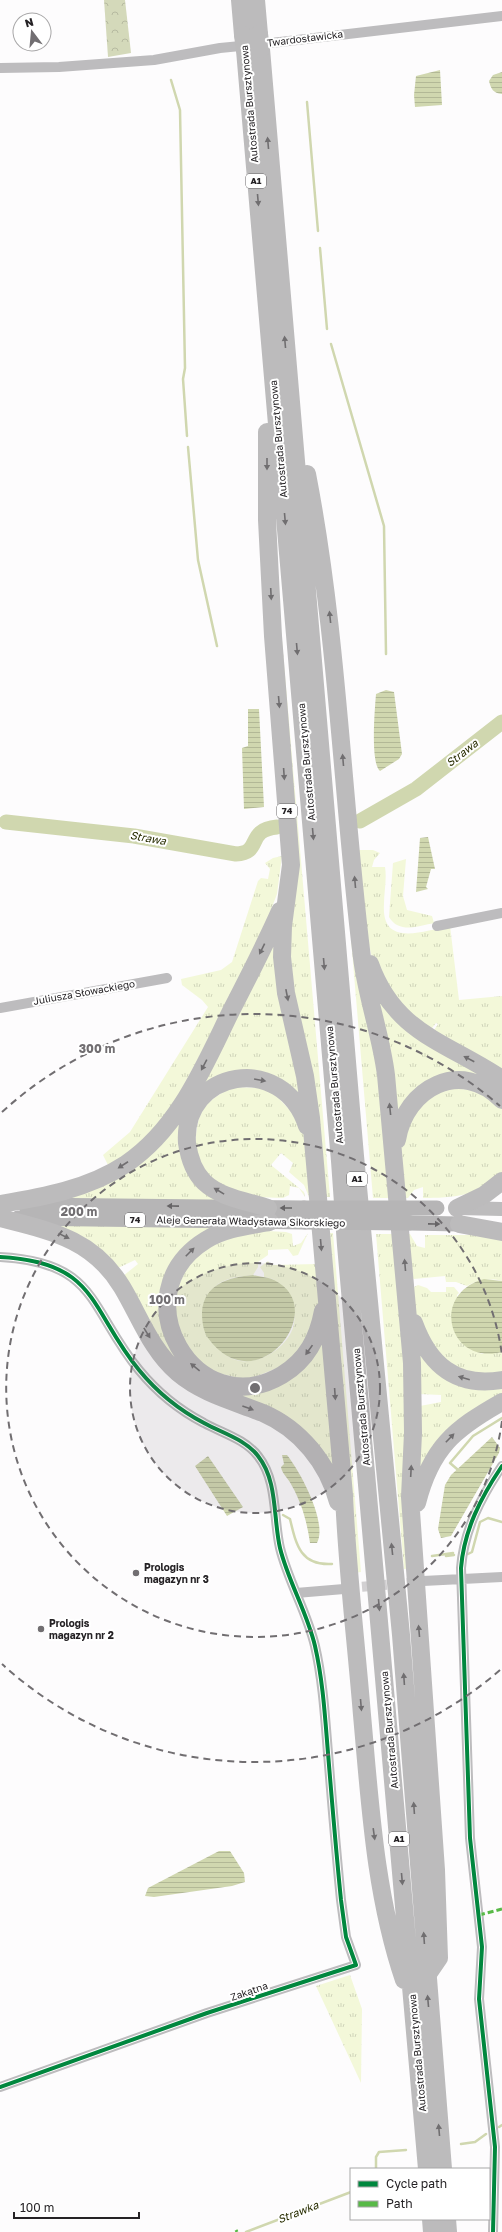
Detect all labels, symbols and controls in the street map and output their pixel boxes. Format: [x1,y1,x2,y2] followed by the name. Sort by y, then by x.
[12,12,52,52] north arrow
[23,15,35,29] text: N
[266,27,344,49] street label: Twardosławicka
[238,45,260,163] street label: Autostrada Bursztynowa
[265,137,272,149] one-way arrow
[246,174,266,188] road number: A1
[254,194,261,206] one-way arrow
[282,336,289,348] one-way arrow
[267,380,289,498] street label: Autostrada Bursztynowa
[264,458,270,471] one-way arrow
[282,513,289,525] one-way arrow
[268,588,275,600] one-way arrow
[326,611,333,623] one-way arrow
[293,643,300,655] one-way arrow
[275,696,282,708] one-way arrow
[295,703,317,821] street label: Autostrada Bursztynowa
[443,736,481,769] water label: Strawa
[340,754,347,766] one-way arrow
[281,767,288,780] one-way arrow
[277,804,297,818] road number: 74
[129,828,168,847] water label: Strawa
[309,828,316,840] one-way arrow
[352,876,358,889] one-way arrow
[259,943,266,955] one-way arrow
[320,958,327,970] one-way arrow
[32,977,136,1007] street label: Juliusza Słowackiego
[284,989,290,1002] one-way arrow
[323,1026,345,1144] street label: Autostrada Bursztynowa
[79,1041,115,1056] text: 300 m
[463,1056,474,1062] one-way arrow
[201,1059,207,1071] one-way arrow
[254,1077,266,1083] one-way arrow
[386,1102,393,1115] one-way arrow
[118,1161,129,1169] one-way arrow
[347,1172,367,1186] road number: A1
[213,1187,225,1194] one-way arrow
[167,1203,179,1210] one-way arrow
[61,1204,97,1219] text: 200 m
[279,1205,292,1211] one-way arrow
[125,1213,145,1227] road number: 74
[157,1213,345,1229] street label: Aleje Generała Władysława Sikorskiego
[428,1221,441,1227] one-way arrow
[59,1233,70,1239] one-way arrow
[318,1239,325,1251] one-way arrow
[185,1248,195,1257] one-way arrow
[401,1259,408,1271] one-way arrow
[149,1292,185,1307] text: 100 m
[143,1327,150,1339] one-way arrow
[305,1344,313,1355] one-way arrow
[350,1348,372,1466] street label: Autostrada Bursztynowa
[190,1363,201,1372] one-way arrow
[457,1375,469,1381] one-way arrow
[248,1381,262,1395] centre of rings
[331,1388,338,1400] one-way arrow
[243,1405,255,1411] one-way arrow
[445,1433,454,1443] one-way arrow
[408,1465,415,1477] one-way arrow
[389,1543,396,1555] one-way arrow
[144,1561,209,1585] place label: Prologis magazyn nr 3
[131,1568,141,1578] marker: Prologis magazyn nr 3
[375,1599,382,1611] one-way arrow
[49,1617,114,1641] place label: Prologis magazyn nr 2
[36,1624,46,1634] marker: Prologis magazyn nr 2
[416,1625,423,1637] one-way arrow
[378,1671,400,1789] street label: Autostrada Bursztynowa
[401,1673,408,1685] one-way arrow
[358,1699,365,1711] one-way arrow
[410,1802,417,1814] one-way arrow
[371,1828,377,1840] one-way arrow
[389,1832,409,1846] road number: A1
[399,1873,405,1885] one-way arrow
[420,1932,427,1944] one-way arrow
[229,1979,269,2003] street label: Zakątna
[406,1994,428,2112] street label: Autostrada Bursztynowa
[425,1995,432,2007] one-way arrow
[436,2124,443,2136] one-way arrow
[350,2168,490,2220] legend
[386,2176,447,2191] text: Cycle path
[14,2194,139,2220] scale bar
[386,2196,413,2211] text: Path
[276,2198,321,2225] water label: Strawka
[20,2200,54,2215] text: 100 m

